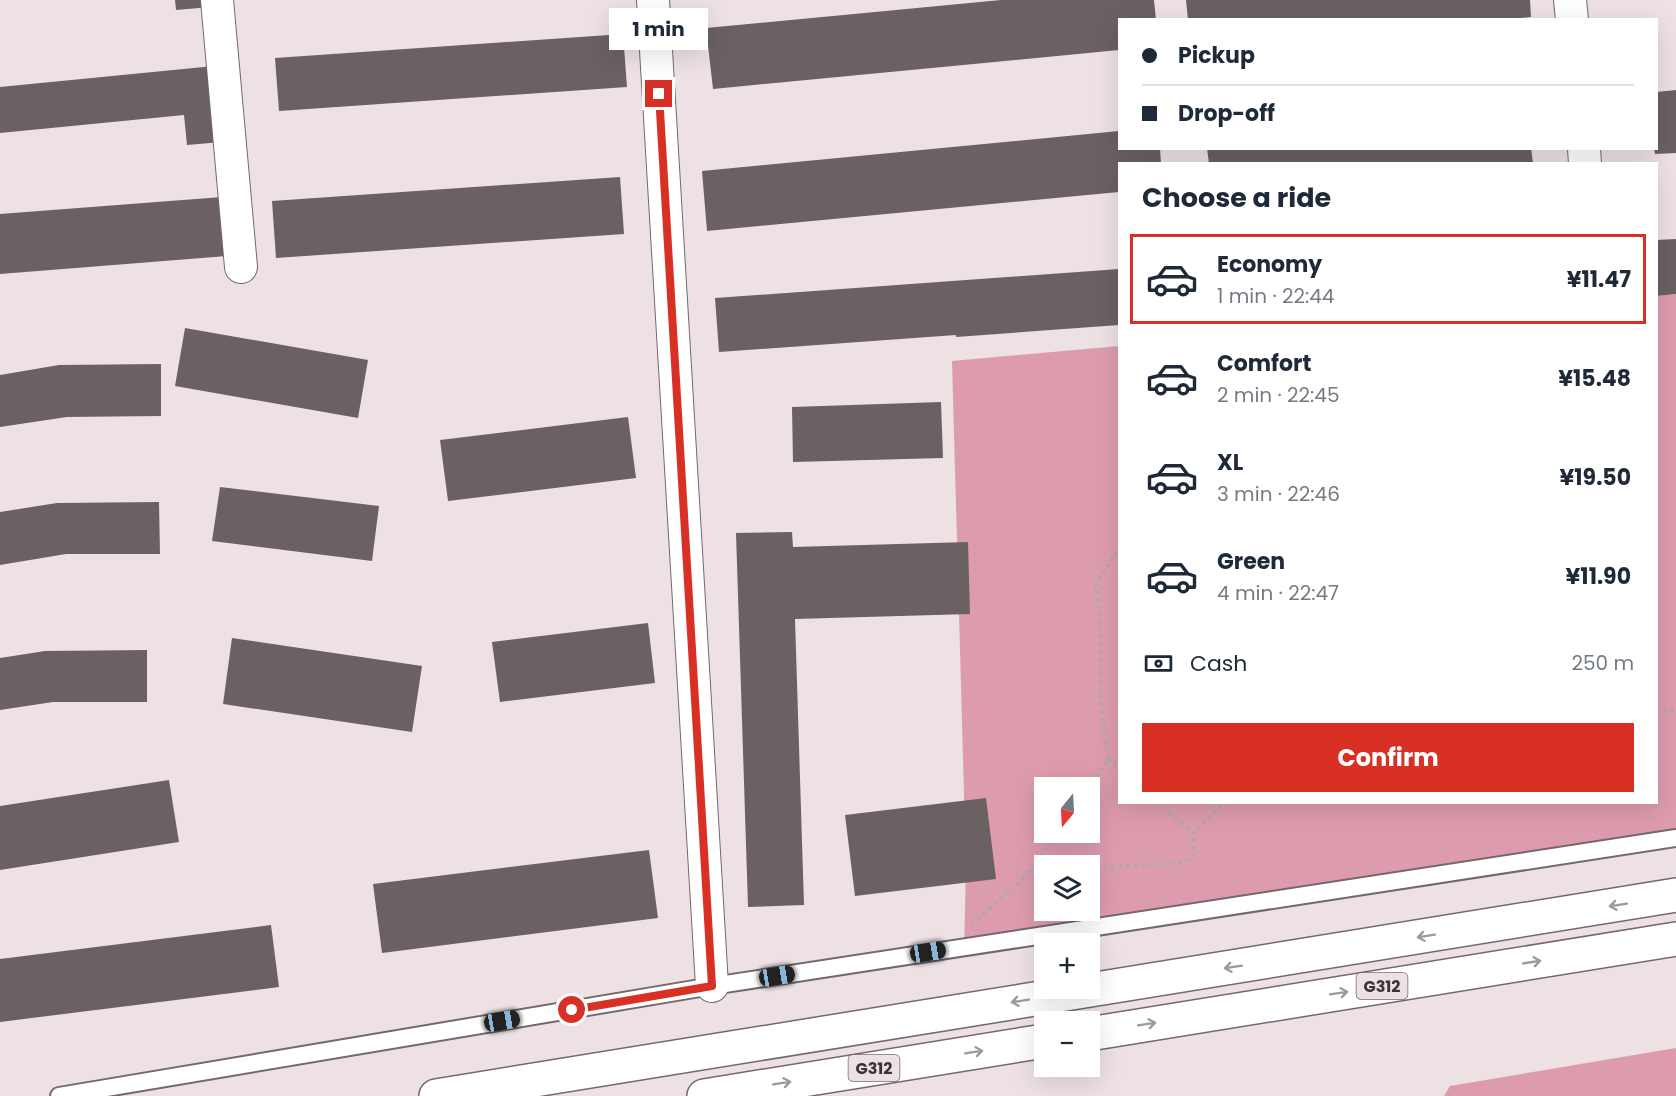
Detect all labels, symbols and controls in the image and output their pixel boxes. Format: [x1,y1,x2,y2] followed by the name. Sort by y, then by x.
[610,7,708,49] callout: 1 min
[632,15,685,43] text: 1 min
[1178,40,1255,71] text: Pickup
[645,80,672,107] route end
[1178,98,1275,129] text: Drop-off
[1142,179,1331,216] text: Choose a ride
[1217,249,1322,280] text: Economy
[1145,252,1199,306] icon: car
[1567,264,1631,295] text: ¥11.47
[1217,282,1334,310] text: 1 min · 22:44
[1217,348,1311,379] text: Comfort
[1145,351,1199,405] icon: car
[1558,363,1631,394] text: ¥15.48
[1217,381,1339,409] text: 2 min · 22:45
[1217,447,1243,478] text: XL
[1145,450,1199,504] icon: car
[1560,462,1631,493] text: ¥19.50
[1217,480,1340,508] text: 3 min · 22:46
[1217,546,1285,577] text: Green
[1145,549,1199,603] icon: car
[1566,561,1631,592] text: ¥11.90
[1217,579,1339,607] text: 4 min · 22:47
[1142,647,1175,680] icon: cash
[1190,648,1247,679] text: Cash
[1571,649,1634,677] text: 250 m
[1142,723,1634,792] button: Confirm
[1034,777,1100,843] north arrow
[1034,777,1100,1077] map controls
[1034,855,1100,921] button: layers
[1609,899,1629,910] one-way arrow
[1416,930,1436,941] one-way arrow
[1034,933,1100,999] button: +
[909,940,947,964] car
[1521,956,1541,967] one-way arrow
[1224,962,1244,973] one-way arrow
[758,964,796,988] car
[1356,973,1408,999] road number: G312
[1329,987,1349,998] one-way arrow
[558,996,585,1023] route start
[1011,996,1030,1007] one-way arrow
[483,1009,521,1033] car
[1034,1011,1100,1077] button: −
[1136,1019,1156,1030] one-way arrow
[964,1046,984,1057] one-way arrow
[848,1055,900,1081] road number: G312
[772,1078,791,1089] one-way arrow

